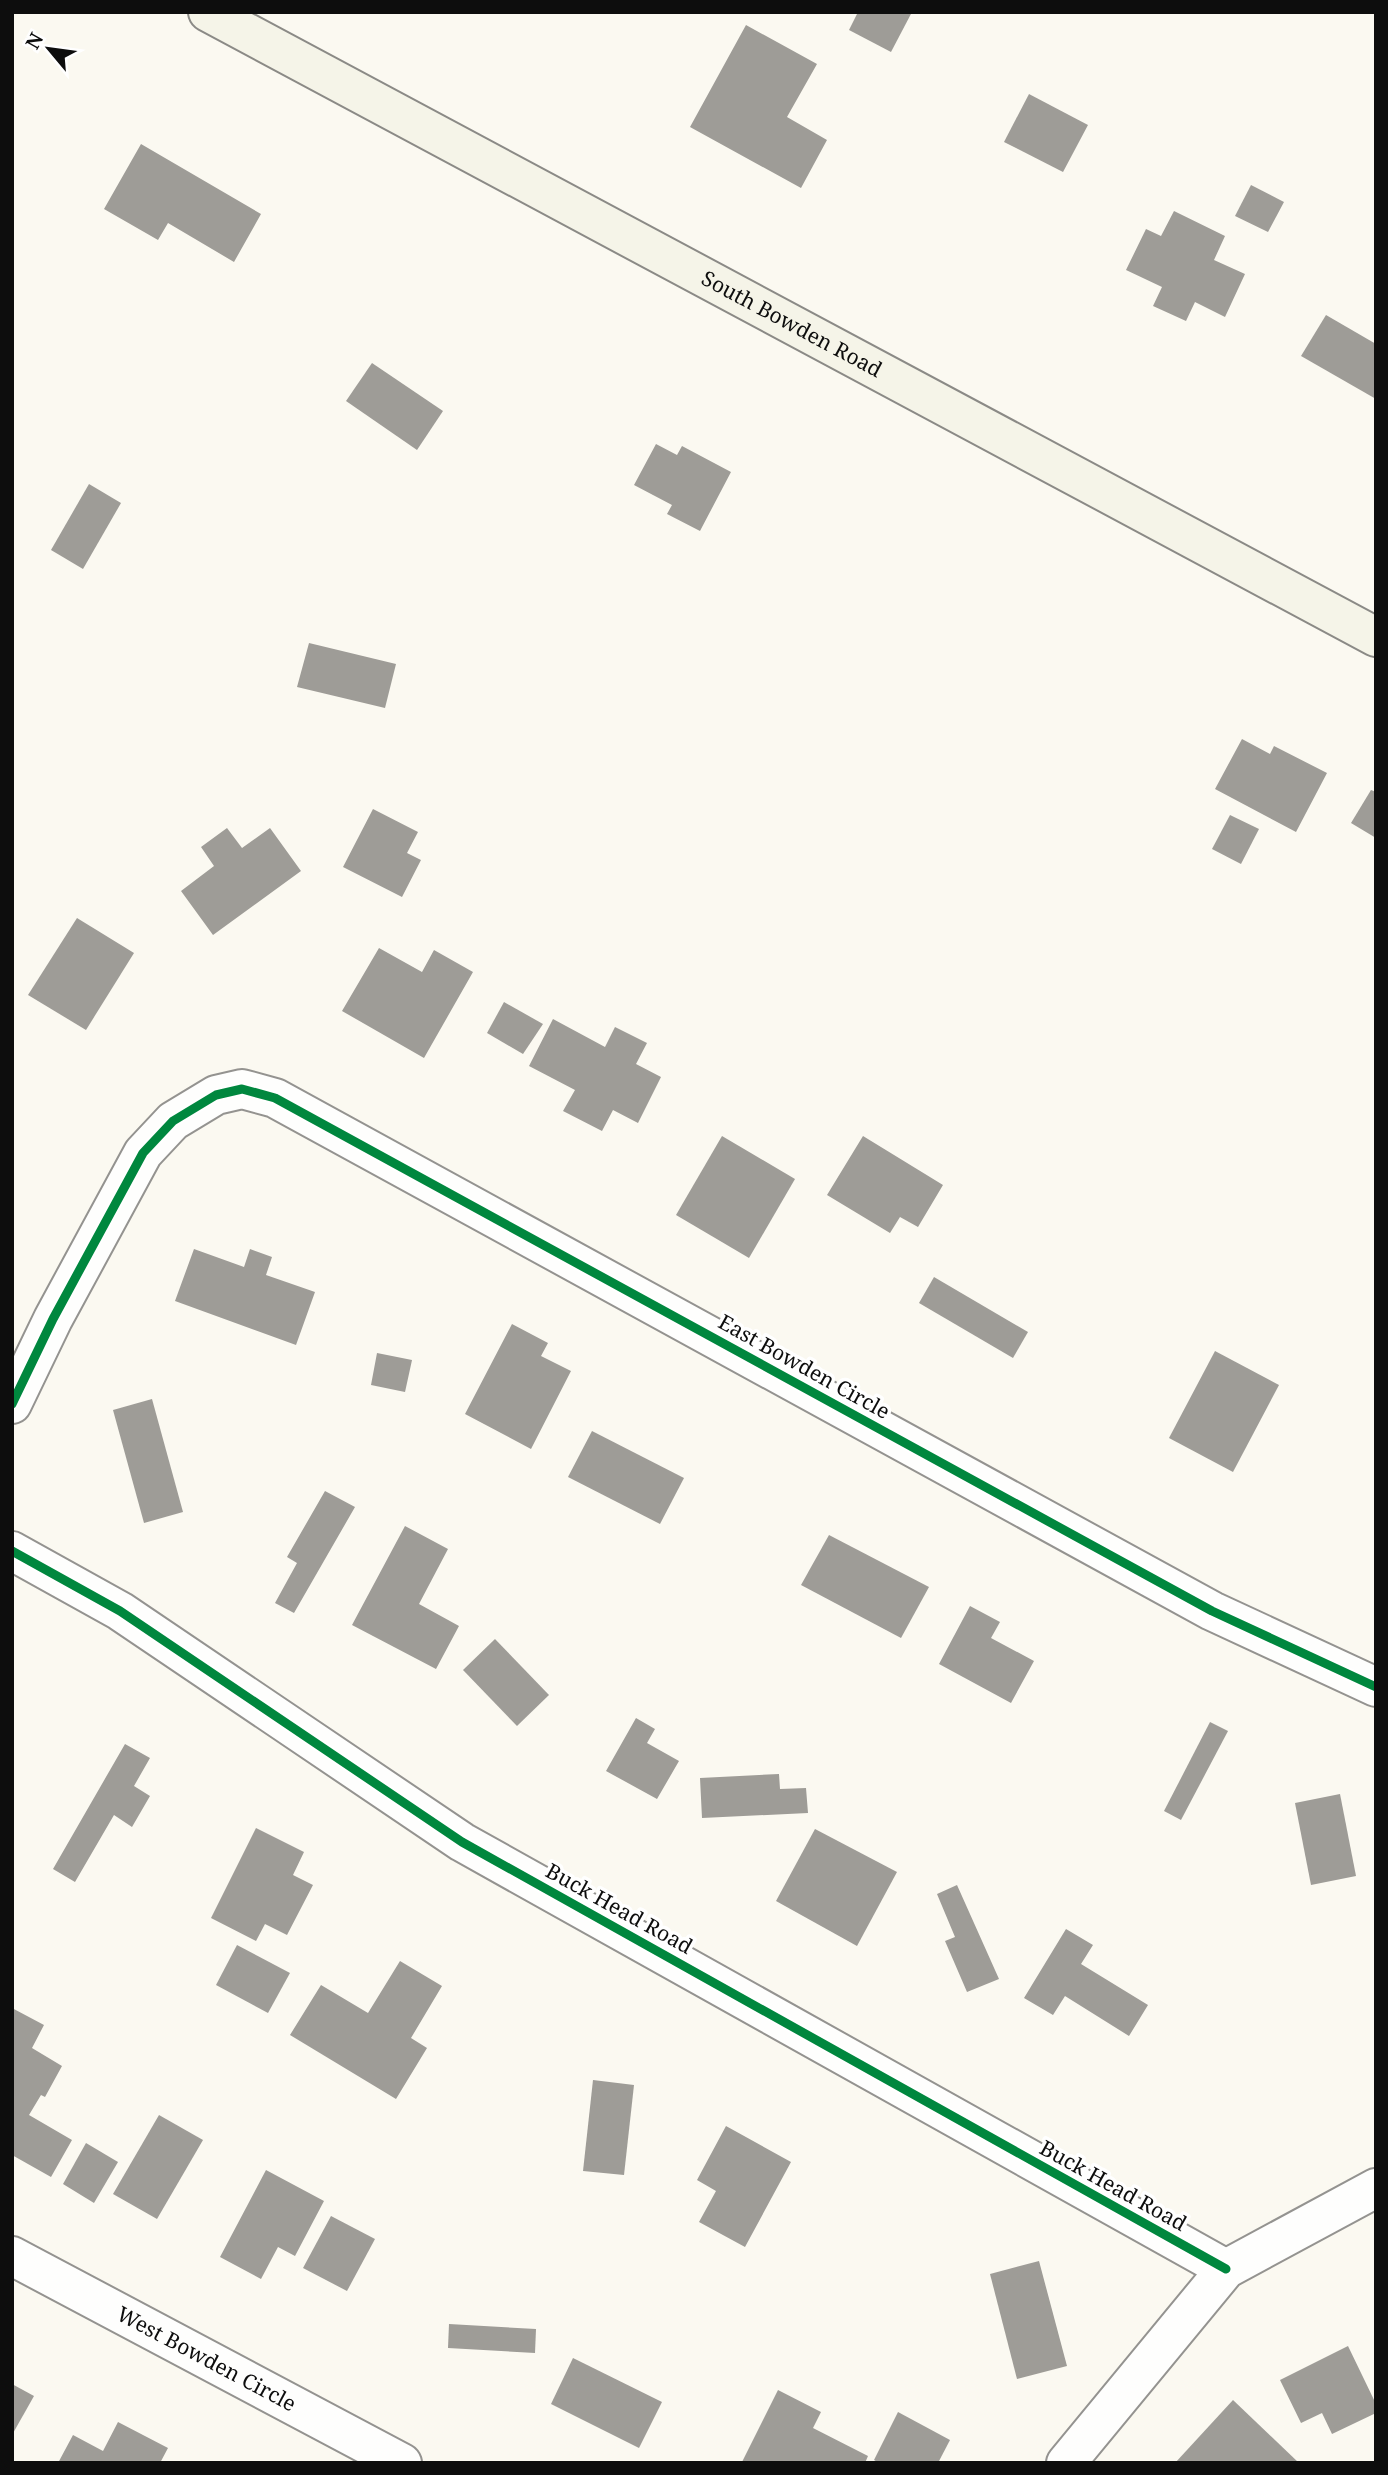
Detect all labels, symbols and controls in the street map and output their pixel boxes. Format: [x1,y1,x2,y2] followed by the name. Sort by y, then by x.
[14,14,84,84] north arrow
[19,28,49,54] text: N
[697,264,887,383] street label: South Bowden Road
[714,1307,895,1425] street label: East Bowden Circle
[541,1856,698,1960] street label: Buck Head Road
[1035,2133,1192,2237] street label: Buck Head Road
[112,2299,301,2417] street label: West Bowden Circle

